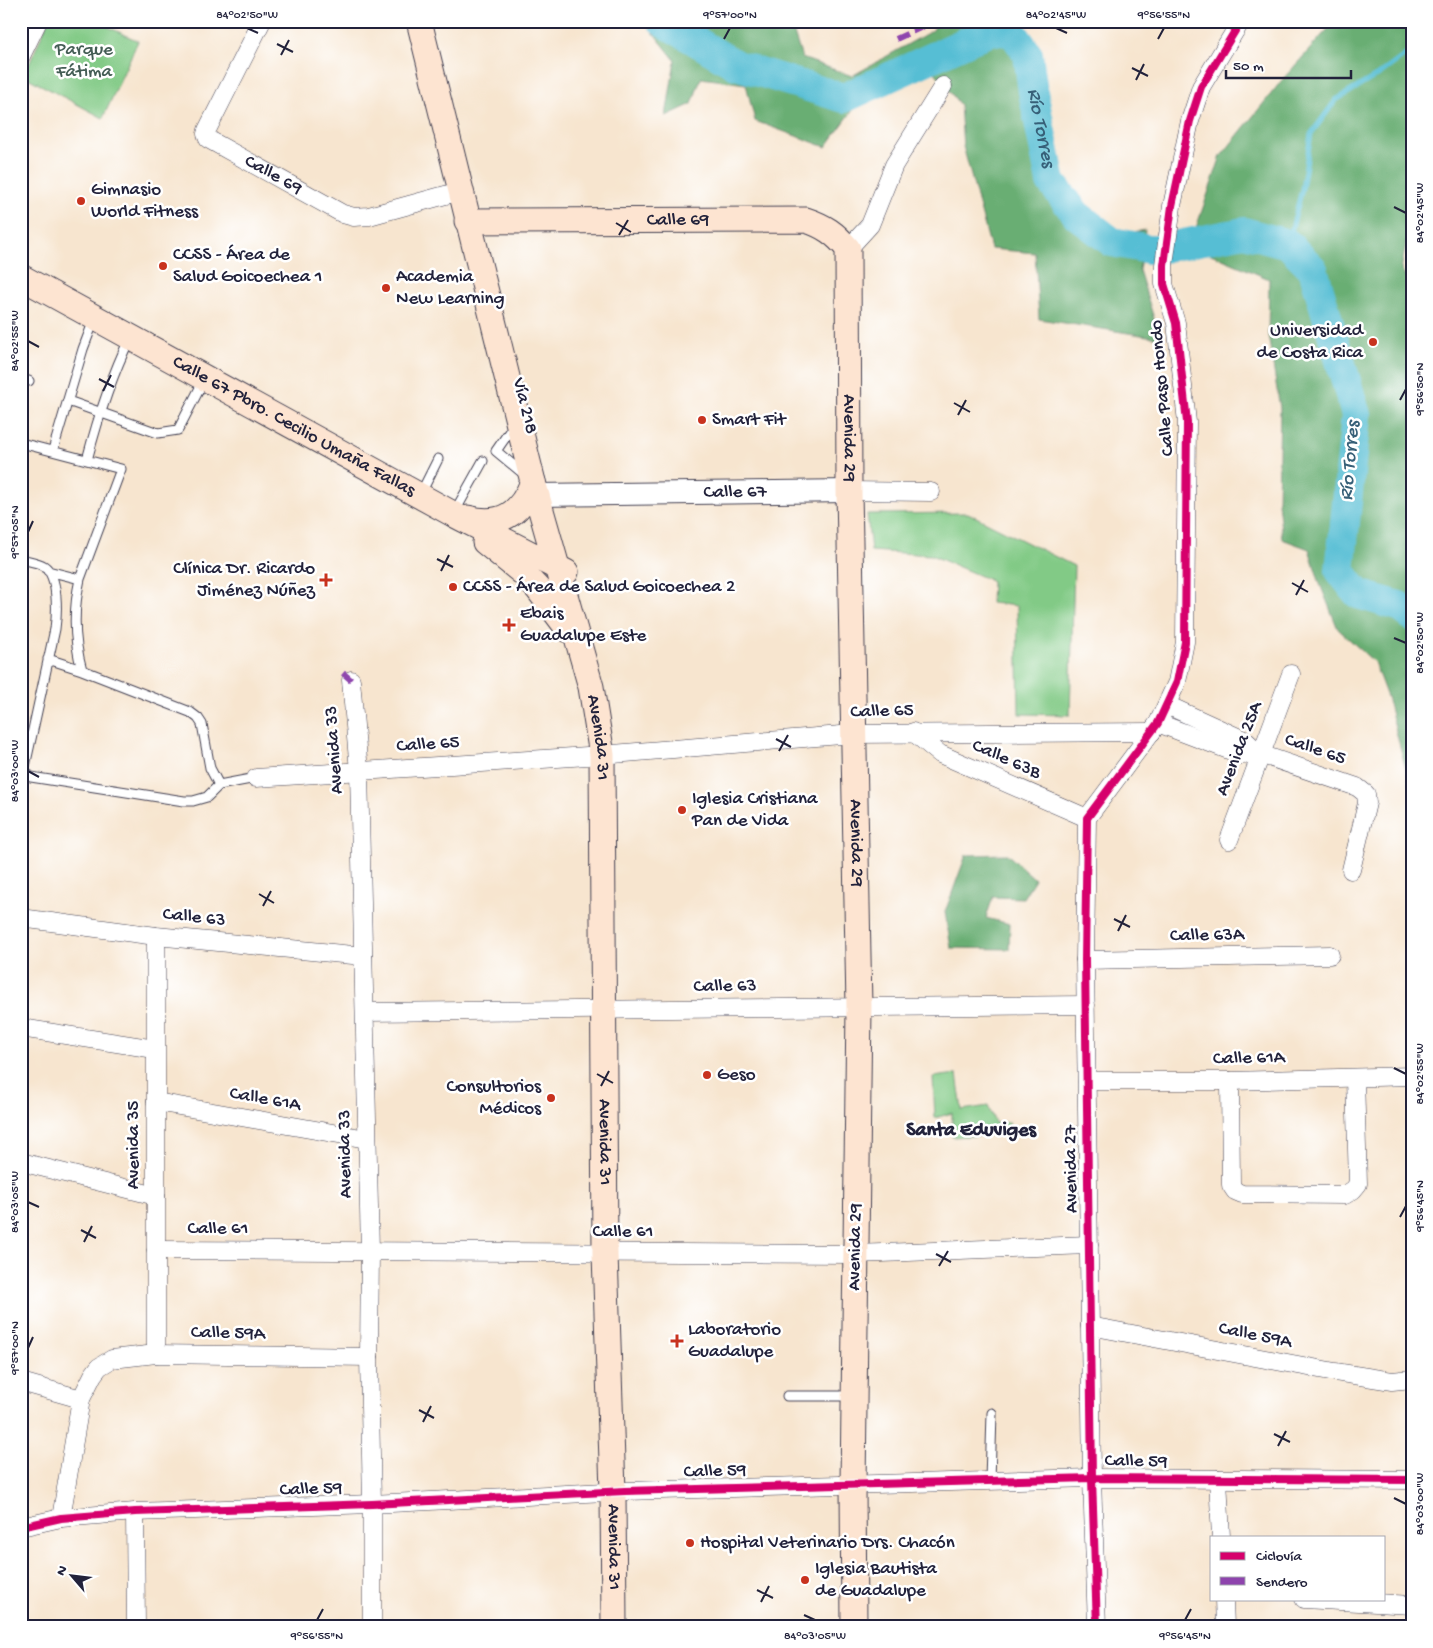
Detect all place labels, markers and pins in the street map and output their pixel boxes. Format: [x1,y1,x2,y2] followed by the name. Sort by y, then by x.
[91,179,199,224] place label: Gimnasio World Fitness
[75,195,87,207] marker: Gimnasio World Fitness
[173,244,322,289] place label: CCSS - Área de Salud Goicoechea 1
[157,260,169,272] marker: CCSS - Área de Salud Goicoechea 1
[396,266,505,311] place label: Academia New Learning
[380,282,392,294] marker: Academia New Learning
[1257,320,1365,365] place label: Universidad de Costa Rica
[1367,336,1379,348] marker: Universidad de Costa Rica
[712,409,788,432] place label: Smart Fit
[696,414,708,426] marker: Smart Fit
[173,558,316,603] place label: Clínica Dr. Ricardo Jiménez Núñez
[319,573,333,587] marker: Clínica Dr. Ricardo Jiménez Núñez
[463,576,735,599] place label: CCSS - Área de Salud Goicoechea 2
[447,581,459,593] marker: CCSS - Área de Salud Goicoechea 2
[520,603,646,648] place label: Ebais Guadalupe Este
[502,618,516,632] marker: Ebais Guadalupe Este
[691,788,819,833] place label: Iglesia Cristiana Pan de Vida
[676,804,688,816] marker: Iglesia Cristiana Pan de Vida
[717,1064,756,1087] place label: Geso
[701,1069,713,1081] marker: Geso
[446,1076,542,1121] place label: Consultorios Médicos
[545,1092,557,1104] marker: Consultorios Médicos
[688,1319,781,1364] place label: Laboratorio Guadalupe
[670,1334,684,1348] marker: Laboratorio Guadalupe
[700,1532,955,1555] place label: Hospital Veterinario Drs. Chacón
[684,1537,696,1549] marker: Hospital Veterinario Drs. Chacón
[815,1558,938,1603] place label: Iglesia Bautista de Guadalupe
[799,1574,811,1586] marker: Iglesia Bautista de Guadalupe

